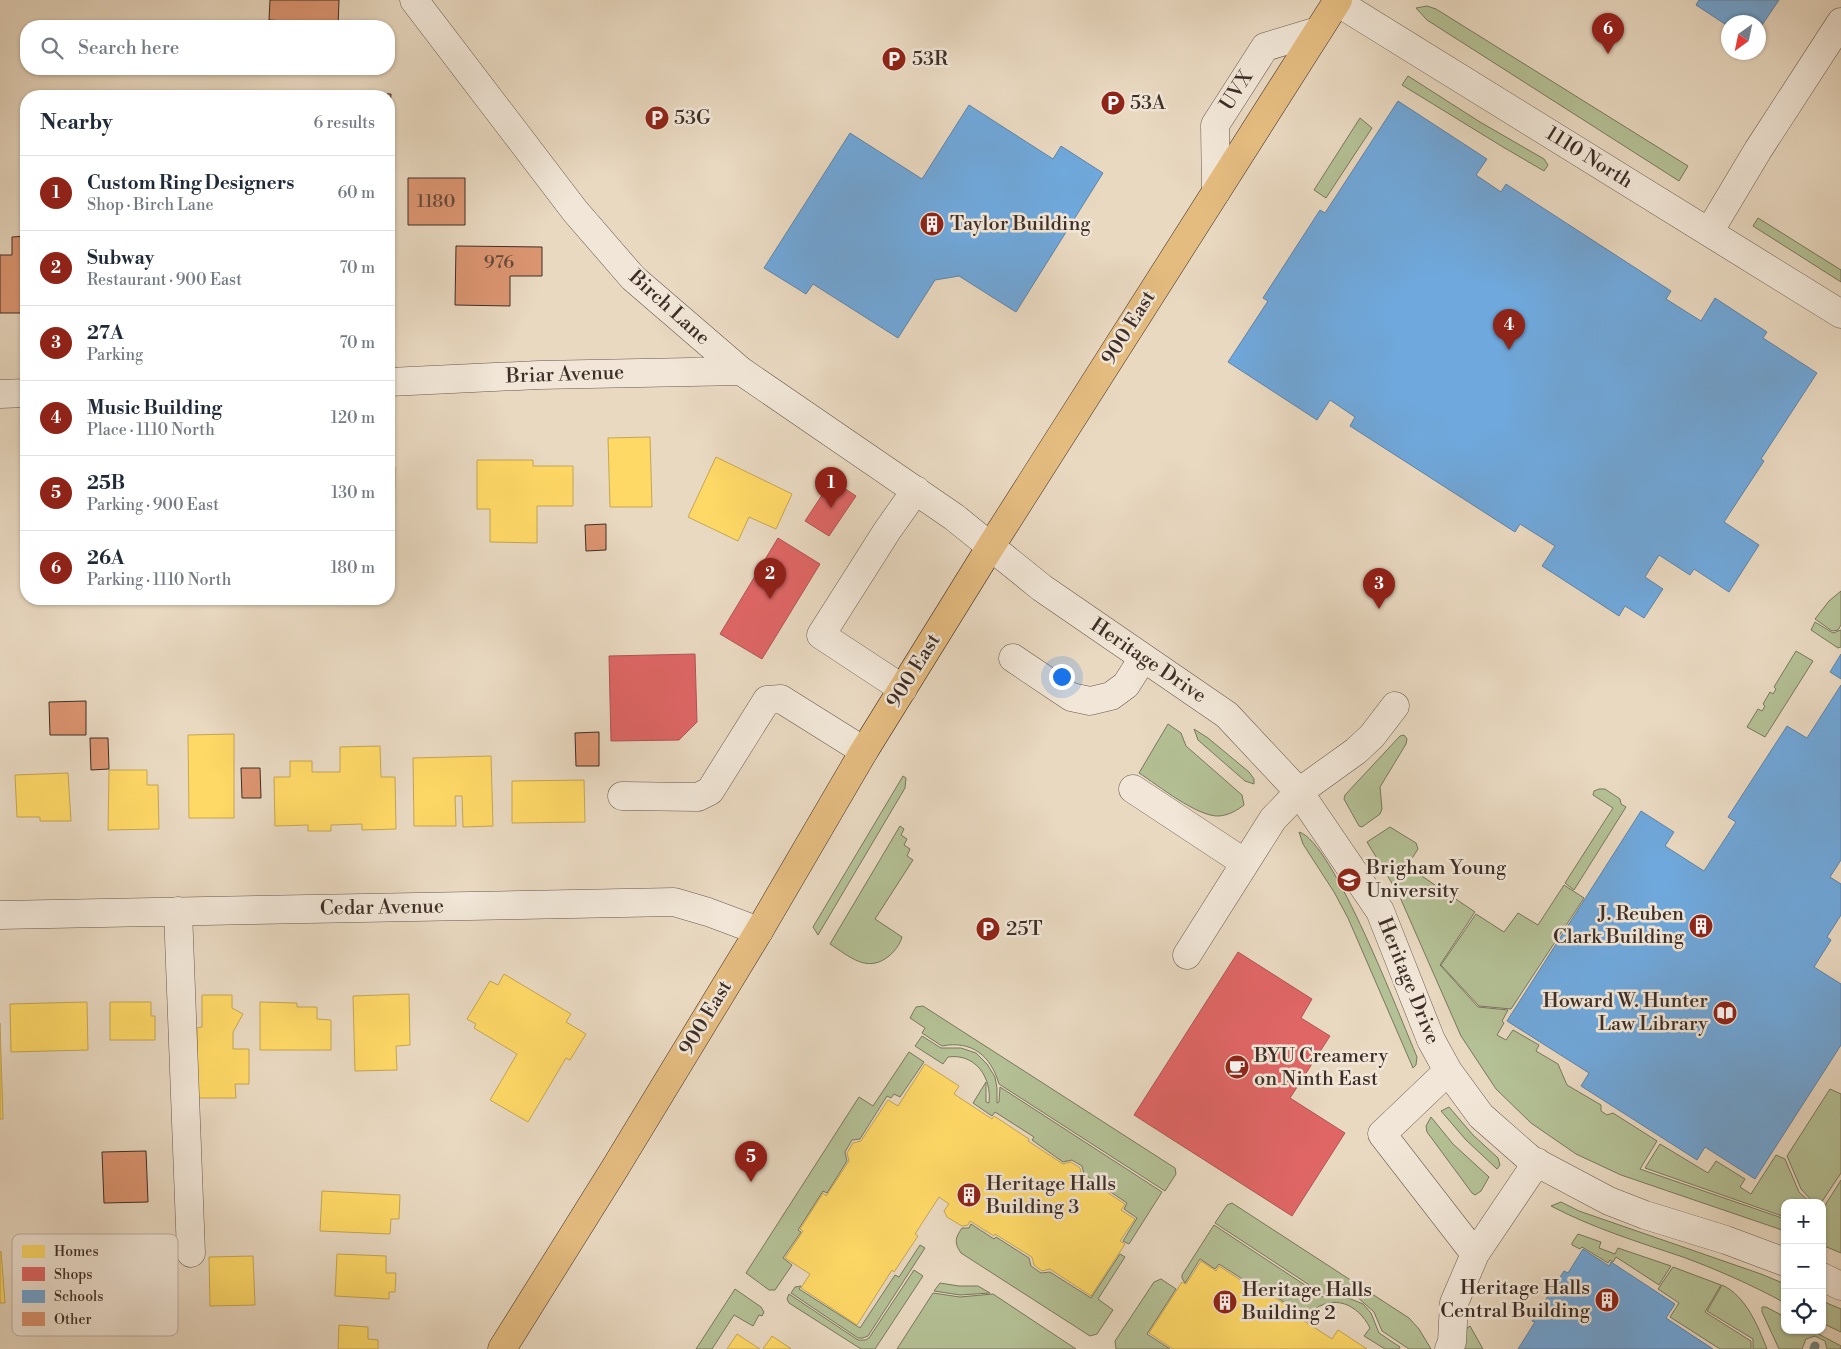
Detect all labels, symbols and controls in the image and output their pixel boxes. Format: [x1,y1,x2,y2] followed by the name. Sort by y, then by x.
[1592,13,1624,54] pin: 6
[1721,15,1766,60] north arrow
[20,20,395,75] search box
[38,34,66,62] icon: search
[78,36,179,60] text: Search here
[881,46,907,72] parking icon: 53R
[912,47,949,72] place label: 53R
[1215,66,1259,116] street label: UVX
[1100,90,1126,116] parking icon: 53A
[1130,91,1167,116] place label: 53A
[644,105,670,131] parking icon: 53G
[674,106,711,131] place label: 53G
[40,110,113,136] text: Nearby
[314,113,375,133] text: 6 results
[1541,121,1637,195] street label: 1110 North
[87,171,294,195] text: Custom Ring Designers
[52,183,60,203] text: 1
[337,183,375,203] text: 60 m
[417,190,455,213] house number: 1180
[87,195,214,215] text: Shop · Birch Lane
[919,211,945,237] building icon: Taylor Building
[950,212,1091,237] place label: Taylor Building
[87,246,154,270] text: Subway
[484,251,514,274] house number: 976
[51,258,61,278] text: 2
[339,258,375,278] text: 70 m
[623,264,715,351] street label: Birch Lane
[87,270,242,290] text: Restaurant · 900 East
[1096,286,1162,370] street label: 900 East
[1493,309,1525,350] pin: 4
[87,321,124,345] text: 27A
[51,333,61,353] text: 3
[339,333,375,353] text: 70 m
[87,345,143,365] text: Parking
[504,360,625,390] street label: Briar Avenue
[87,396,222,420] text: Music Building
[51,408,61,428] text: 4
[331,408,375,428] text: 120 m
[87,420,215,440] text: Place · 1110 North
[815,467,847,508] pin: 1
[87,471,125,495] text: 25B
[51,483,61,503] text: 5
[331,483,375,503] text: 130 m
[87,495,219,515] text: Parking · 900 East
[87,546,124,570] text: 26A
[51,558,61,578] text: 6
[331,558,375,578] text: 180 m
[754,558,786,599] pin: 2
[1363,568,1395,609] pin: 3
[87,570,231,590] text: Parking · 1110 North
[1085,613,1211,709] street label: Heritage Drive
[881,629,947,713] street label: 900 East
[1049,664,1075,690] your location
[1365,856,1507,904] place label: Brigham Young University
[1336,867,1362,893] school or university icon: Brigham Young University
[320,894,444,922] street label: Cedar Avenue
[1553,902,1685,950] place label: J. Reuben Clark Building
[1688,913,1714,939] building icon: J. Reuben Clark Building
[1371,914,1445,1048] street label: Heritage Drive
[975,916,1001,942] parking icon: 25T
[1006,917,1043,942] place label: 25T
[674,976,738,1060] street label: 900 East
[1543,989,1708,1037] place label: Howard W. Hunter Law Library
[1712,1000,1738,1026] library icon: Howard W. Hunter Law Library
[1253,1044,1388,1092] place label: BYU Creamery on Ninth East
[1224,1054,1250,1080] cafe icon: BYU Creamery on Ninth East
[735,1141,767,1182] pin: 5
[985,1172,1116,1220] place label: Heritage Halls Building 3
[956,1182,982,1208] building icon: Heritage Halls Building 3
[1781,1199,1826,1334] map controls
[1781,1199,1826,1244] button: +
[12,1234,178,1336] legend
[54,1243,99,1261] text: Homes
[1781,1244,1826,1289] button: −
[54,1266,92,1284] text: Shops
[1440,1276,1591,1324] place label: Heritage Halls Central Building
[1241,1278,1372,1326] place label: Heritage Halls Building 2
[1594,1287,1620,1313] building icon: Heritage Halls Central Building
[54,1288,103,1306] text: Schools
[1212,1289,1238,1315] building icon: Heritage Halls Building 2
[1781,1289,1826,1334] button: locate
[54,1311,92,1329] text: Other

